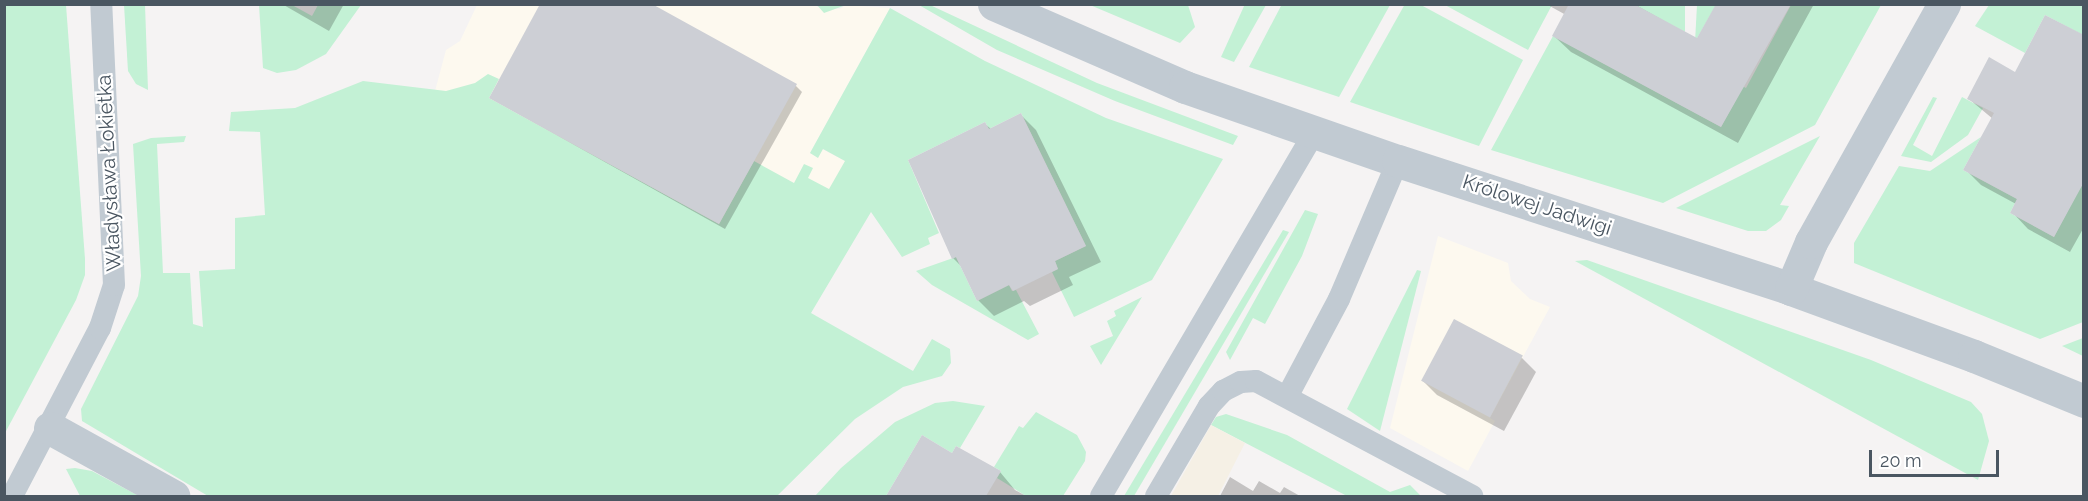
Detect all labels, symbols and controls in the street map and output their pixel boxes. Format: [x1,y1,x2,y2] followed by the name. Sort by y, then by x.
[92,74,126,272] street label: Władysława Łokietka
[1459,170,1615,240] street label: Królowej Jadwigi
[1872,438,2002,476] scale bar
[1880,450,1922,471] text: 20 m

